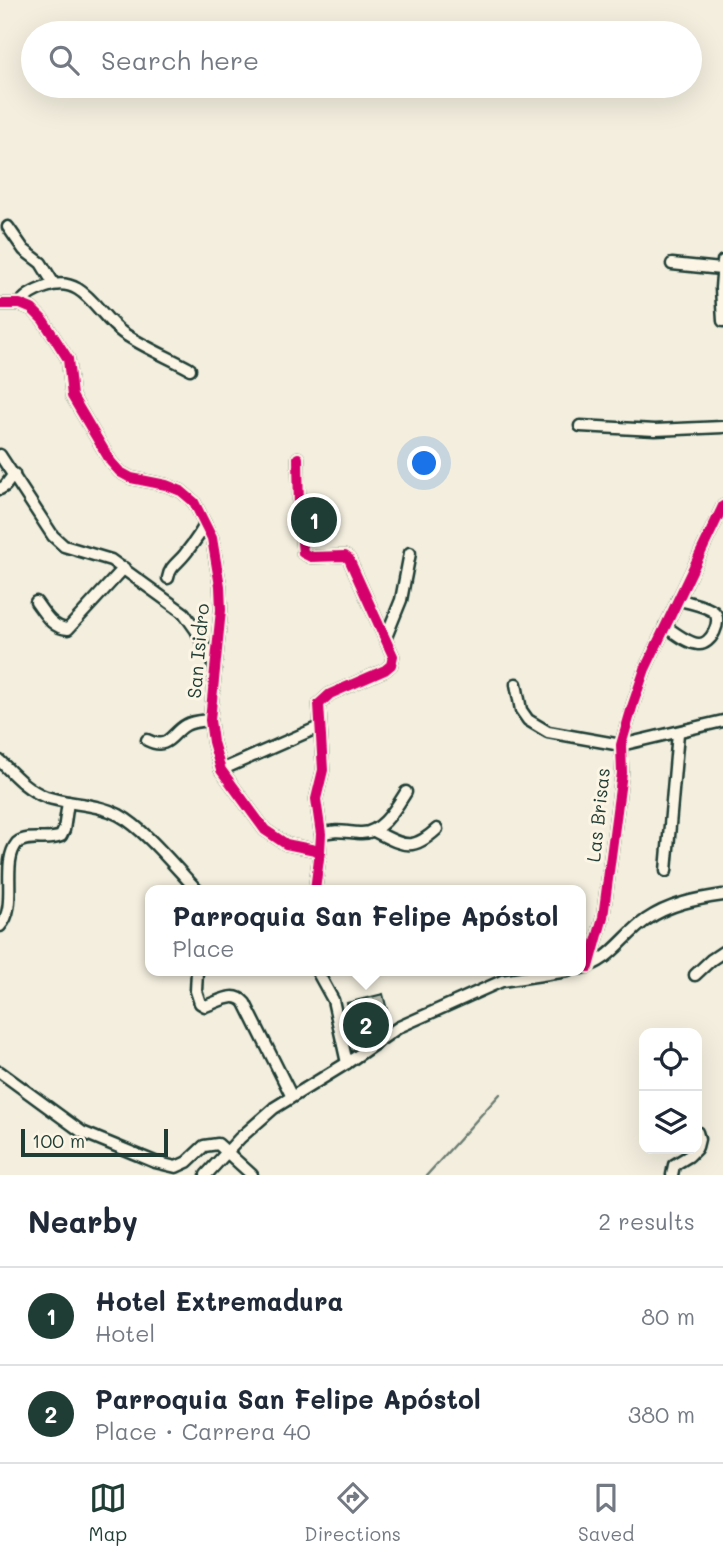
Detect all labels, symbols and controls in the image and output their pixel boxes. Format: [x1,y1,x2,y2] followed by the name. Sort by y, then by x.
[21,21,702,98] search box
[45,41,83,79] icon: search
[101,43,259,77] text: Search here
[407,446,441,480] your location
[291,494,337,546] pin: 1
[181,602,214,700] street label: San Isidro
[580,767,615,863] street label: Las Brisas
[145,885,586,976] popup
[173,899,558,933] text: Parroquia San Felipe Apóstol
[173,933,235,963] text: Place
[343,999,389,1051] pin: 2
[639,1028,702,1154] map controls
[639,1028,702,1091] button: locate
[639,1091,702,1154] button: layers
[21,1126,168,1158] scale bar
[32,1128,85,1153] text: 100 m
[28,1201,138,1241] text: Nearby
[598,1206,695,1236] text: 2 results
[95,1284,344,1318] text: Hotel Extremadura
[46,1301,56,1331] text: 1
[641,1301,695,1331] text: 80 m
[95,1318,155,1348] text: Hotel
[95,1382,481,1416] text: Parroquia San Felipe Apóstol
[45,1399,57,1429] text: 2
[628,1399,695,1429] text: 380 m
[95,1416,311,1446] text: Place · Carrera 40
[89,1479,127,1546] tab: Map
[304,1479,401,1546] tab: Directions
[578,1479,634,1546] tab: Saved

